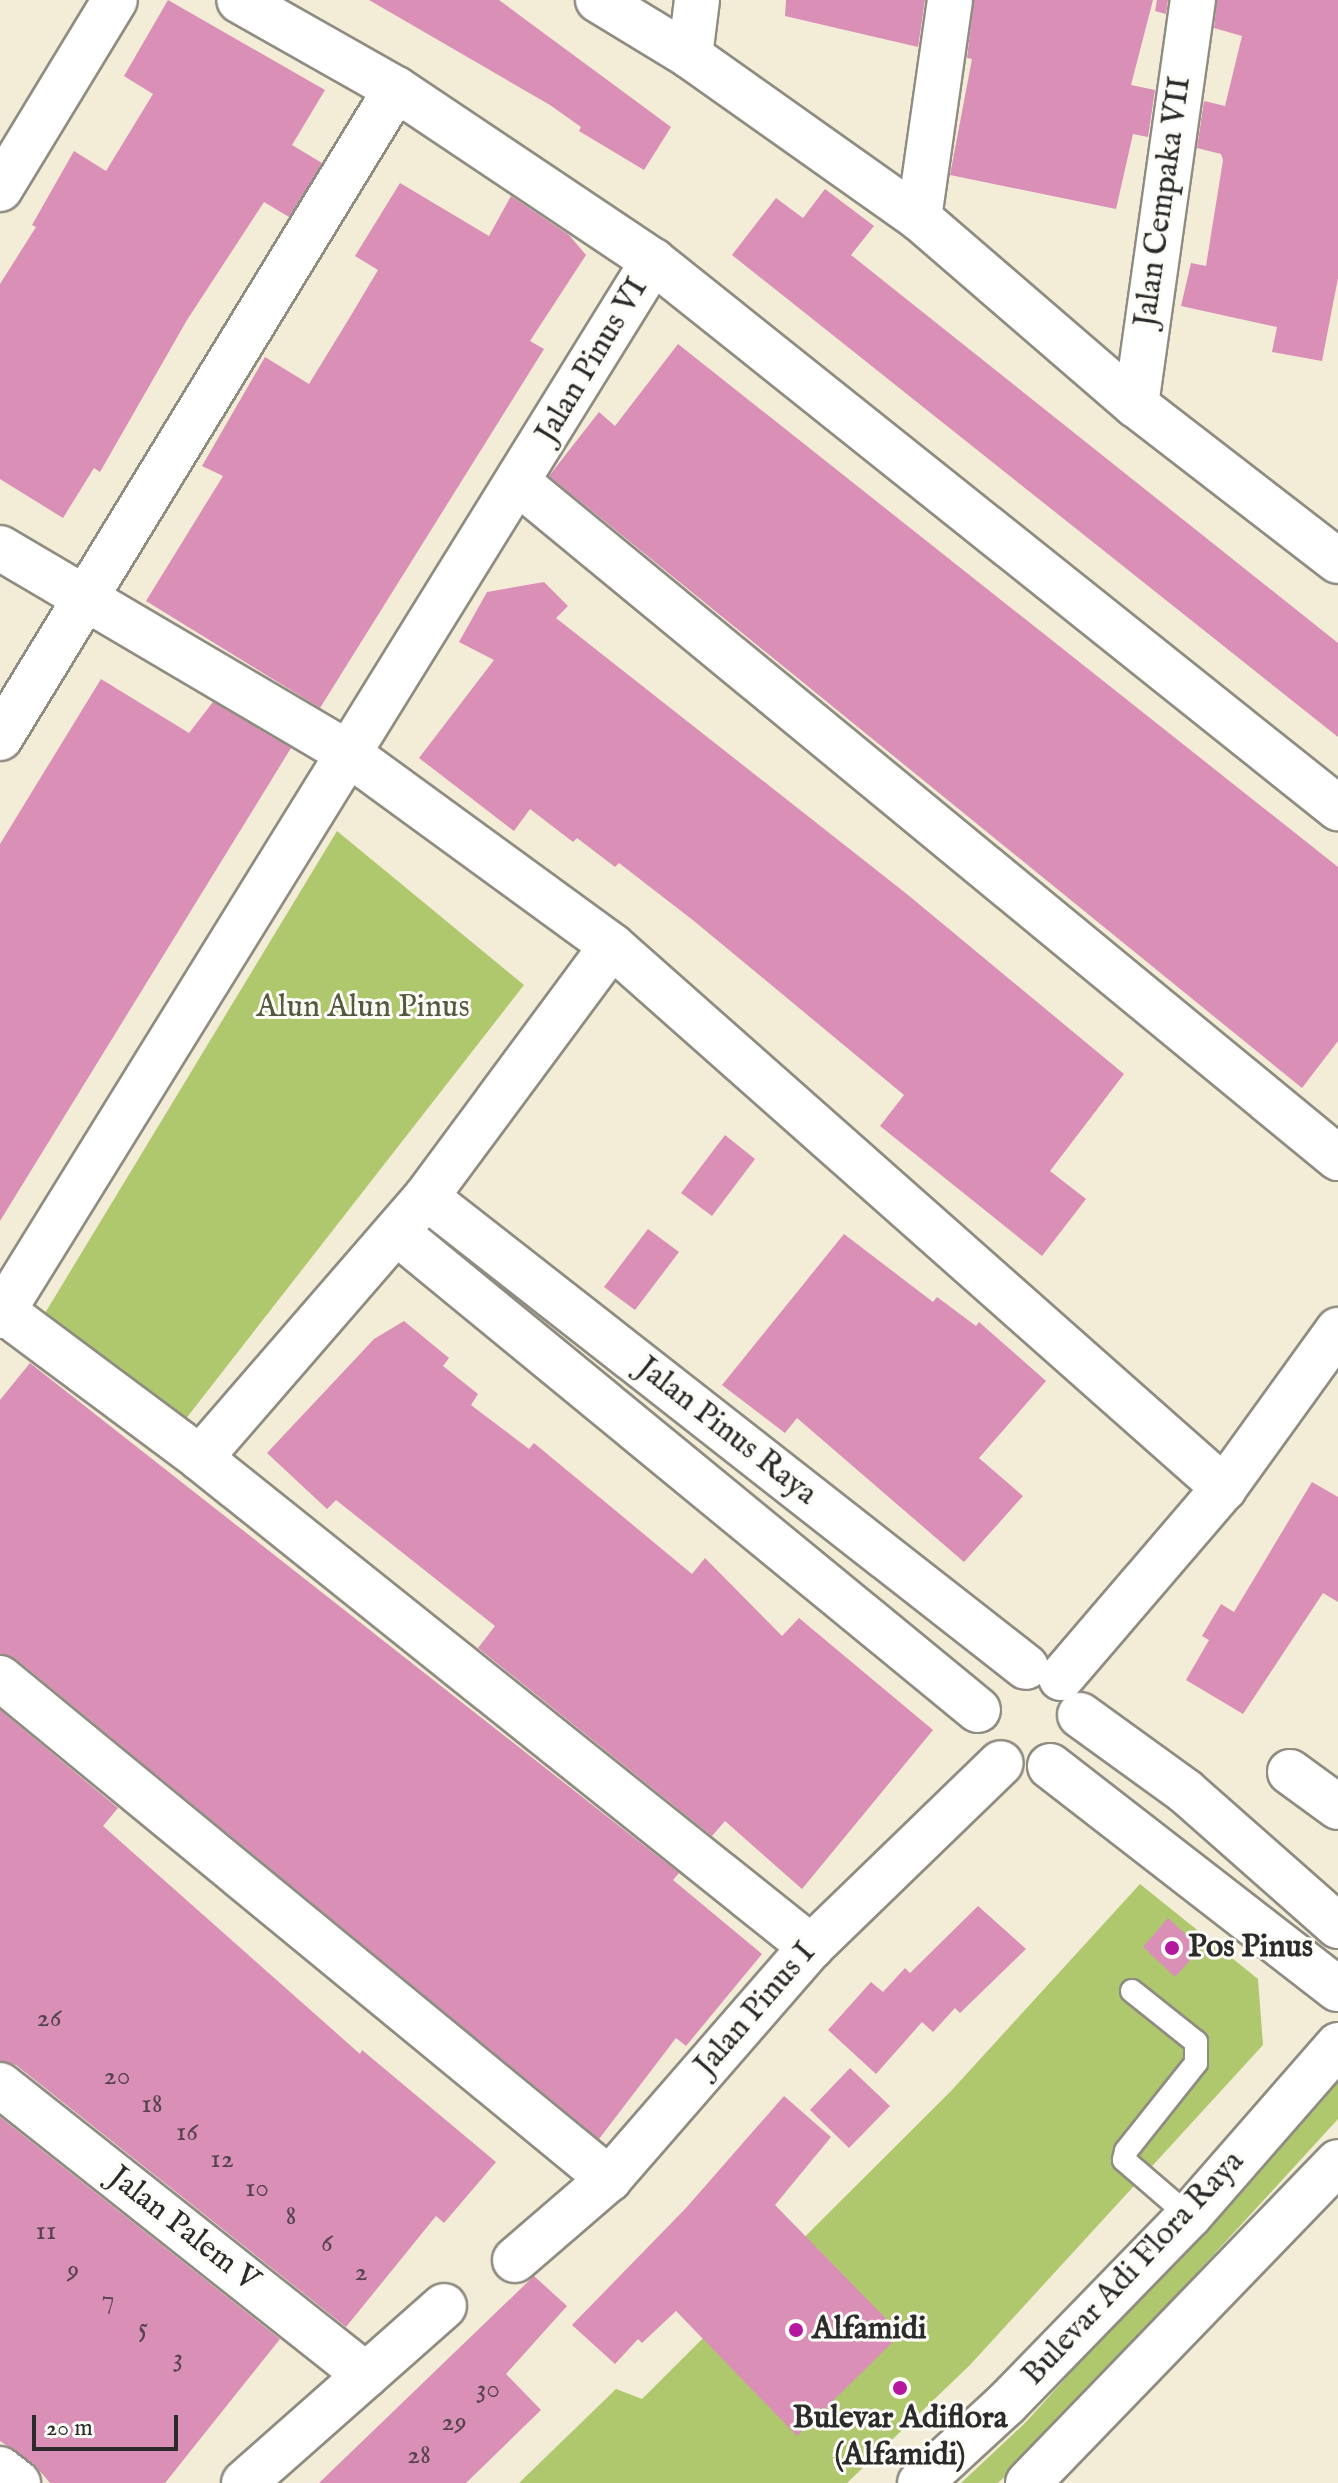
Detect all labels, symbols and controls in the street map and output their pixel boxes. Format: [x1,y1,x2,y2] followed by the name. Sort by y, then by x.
[1127,74,1201,330] street label: Jalan Cempaka VII
[529,271,657,451] street label: Jalan Pinus VI
[256,989,470,1027] park label: Alun Alun Pinus
[628,1350,824,1514] street label: Jalan Pinus Raya
[1188,1929,1313,1967] place label: Pos Pinus
[687,1935,825,2085] street label: Jalan Pinus I
[1163,1939,1181,1957] marker: Pos Pinus
[37,2002,61,2036] house number: 26
[104,2060,130,2094] house number: 20
[141,2088,163,2122] house number: 18
[176,2116,198,2150] house number: 16
[210,2143,234,2177] house number: 12
[1015,2143,1253,2395] street label: Bulevar Adi Flora Raya
[100,2159,266,2301] street label: Jalan Palem V
[245,2172,269,2206] house number: 10
[286,2200,296,2234] house number: 8
[36,2215,56,2249] house number: 11
[321,2227,333,2261] house number: 6
[67,2254,79,2288] house number: 9
[354,2256,368,2290] house number: 2
[101,2283,115,2317] house number: 7
[812,2311,927,2349] place label: Alfamidi
[138,2312,148,2346] house number: 5
[787,2321,805,2339] marker: Alfamidi
[173,2342,183,2376] house number: 3
[476,2373,500,2407] house number: 30
[891,2379,909,2397] marker: Bulevar Adiflora (Alfamidi)
[36,2399,182,2449] scale bar
[793,2401,1007,2476] place label: Bulevar Adiflora (Alfamidi)
[441,2406,467,2440] house number: 29
[46,2413,93,2444] text: 20 m
[407,2439,431,2473] house number: 28

